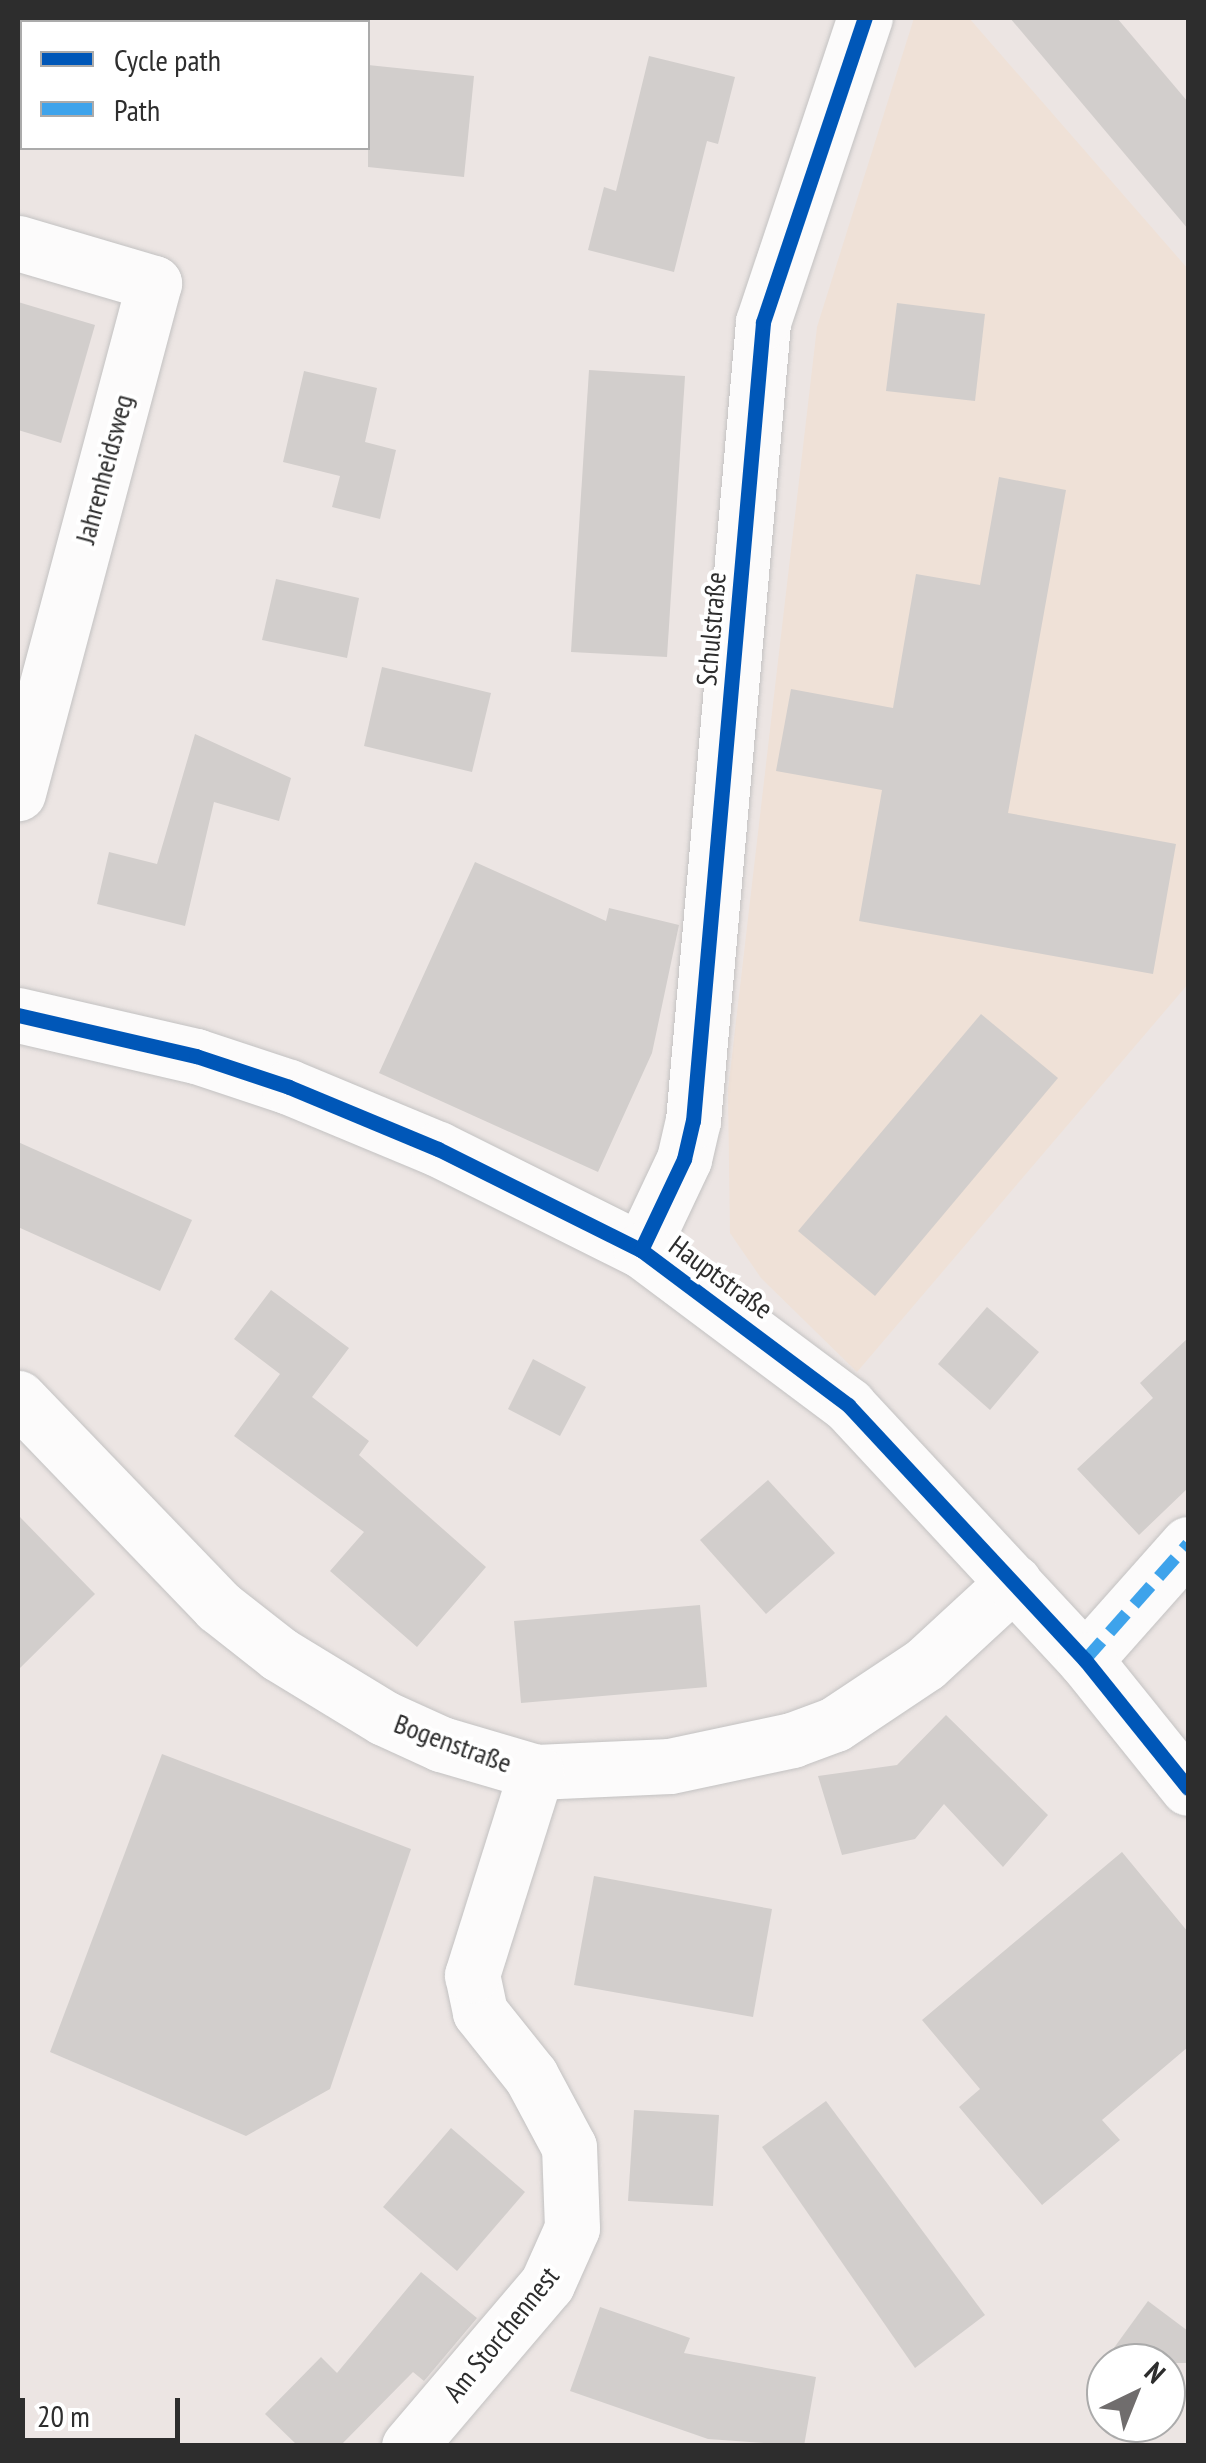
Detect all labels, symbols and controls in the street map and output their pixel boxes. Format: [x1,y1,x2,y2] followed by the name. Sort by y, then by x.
[20,20,370,150] legend
[114,40,221,79] text: Cycle path
[114,90,160,129] text: Path
[68,391,140,547] street label: Jahrenheidsweg
[689,571,733,687] street label: Schulstraße
[663,1228,779,1326] street label: Hauptstraße
[390,1706,516,1780] street label: Bogenstraße
[436,2260,566,2408] street label: Am Storchennest
[1086,2343,1186,2443] north arrow
[1137,2353,1174,2391] text: N
[25,2378,185,2440] scale bar
[37,2396,90,2435] text: 20 m

